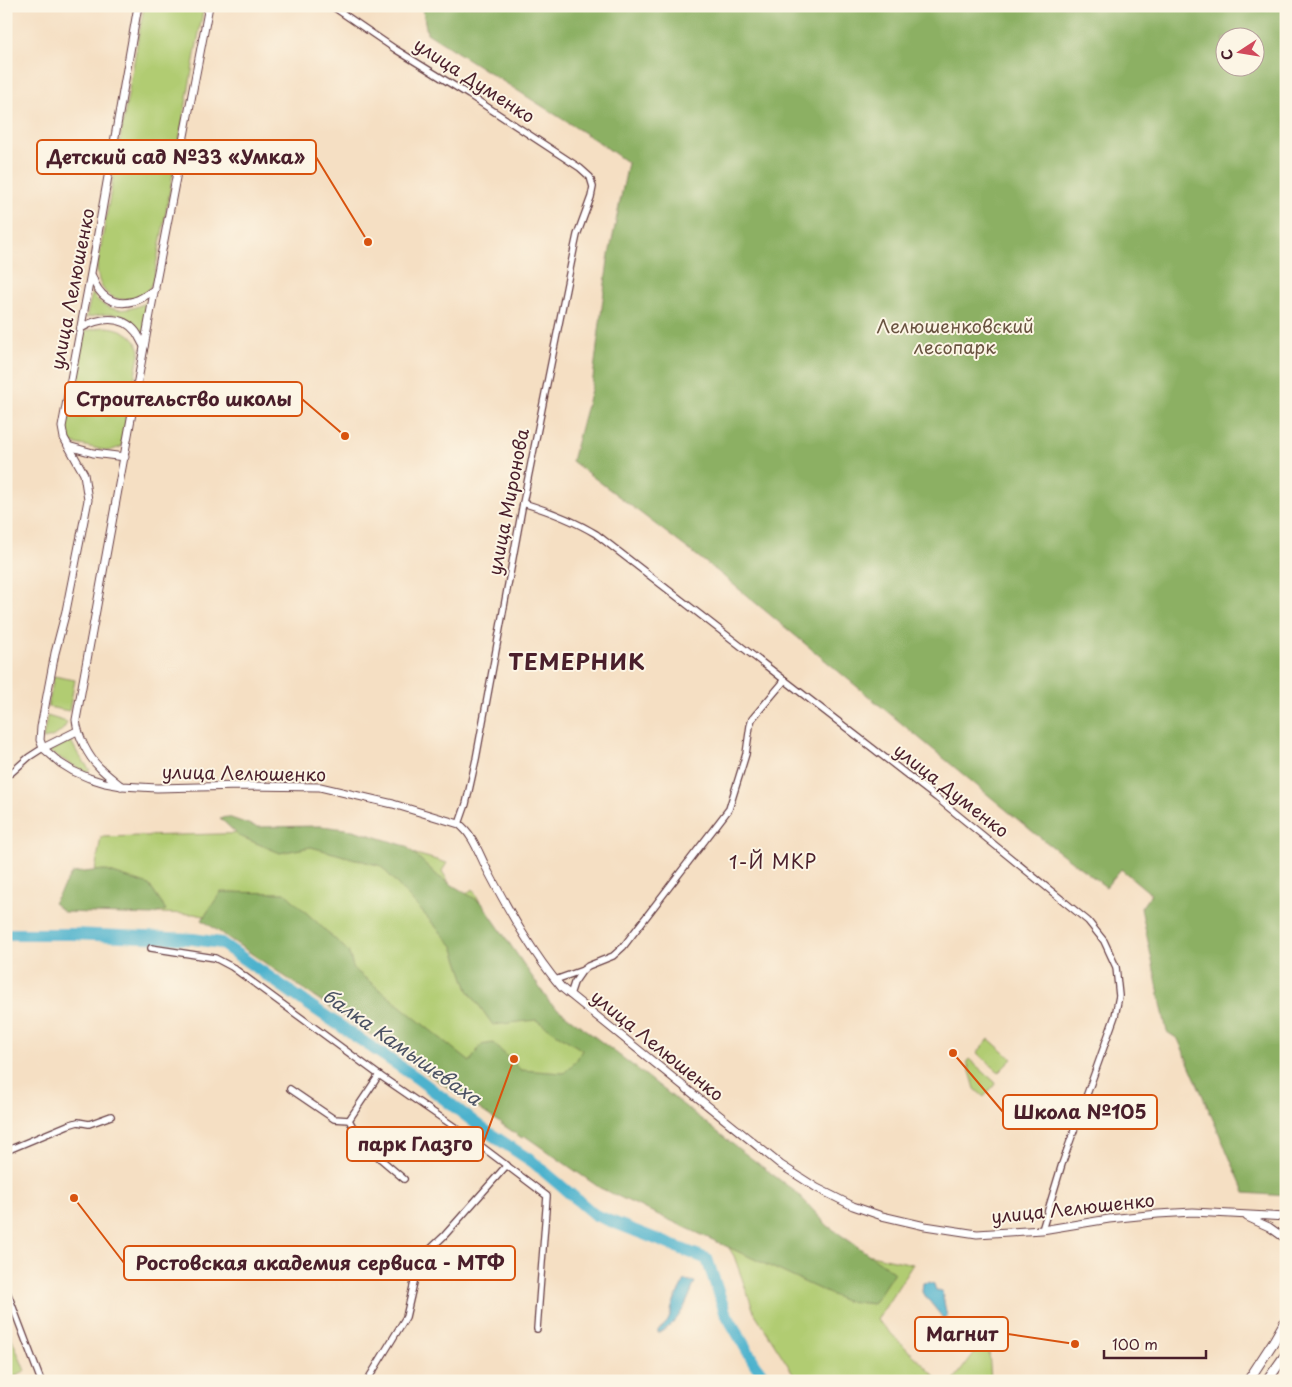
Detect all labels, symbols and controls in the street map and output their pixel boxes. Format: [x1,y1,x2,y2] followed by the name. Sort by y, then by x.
[1214,28,1264,78] north arrow
[409,30,541,129] street label: улица Думенко
[1215,47,1238,62] text: С
[37,140,316,174] callout: Детский сад №33 «Умка»
[46,142,305,170] text: Детский сад №33 «Умка»
[43,206,100,372] street label: улица Лелюшенко
[876,312,1034,360] park label: Лелюшенковский лесопарк
[65,382,302,416] callout: Строительство школы
[76,384,292,412] text: Строительство школы
[480,425,535,577] street label: улица Миронова
[508,644,646,677] district label: ТЕМЕРНИК
[889,736,1015,843] street label: улица Думенко
[162,758,326,787] street label: улица Лелюшенко
[729,847,817,875] district label: 1-Й МКР
[318,981,488,1112] water label: балка Камышеваха
[586,983,730,1107] street label: улица Лелюшенко
[1003,1095,1157,1129] callout: Школа №105
[1013,1097,1147,1125] text: Школа №105
[347,1127,483,1161] callout: парк Глазго
[357,1129,473,1157] text: парк Глазго
[990,1186,1156,1230] street label: улица Лелюшенко
[124,1246,515,1280] callout: Ростовская академия сервиса - МТФ
[135,1248,505,1276] text: Ростовская академия сервиса - МТФ
[915,1317,1008,1351] callout: Магнит
[926,1319,999,1347] text: Магнит
[1104,1327,1207,1359] scale bar
[1112,1332,1158,1355] text: 100 m

